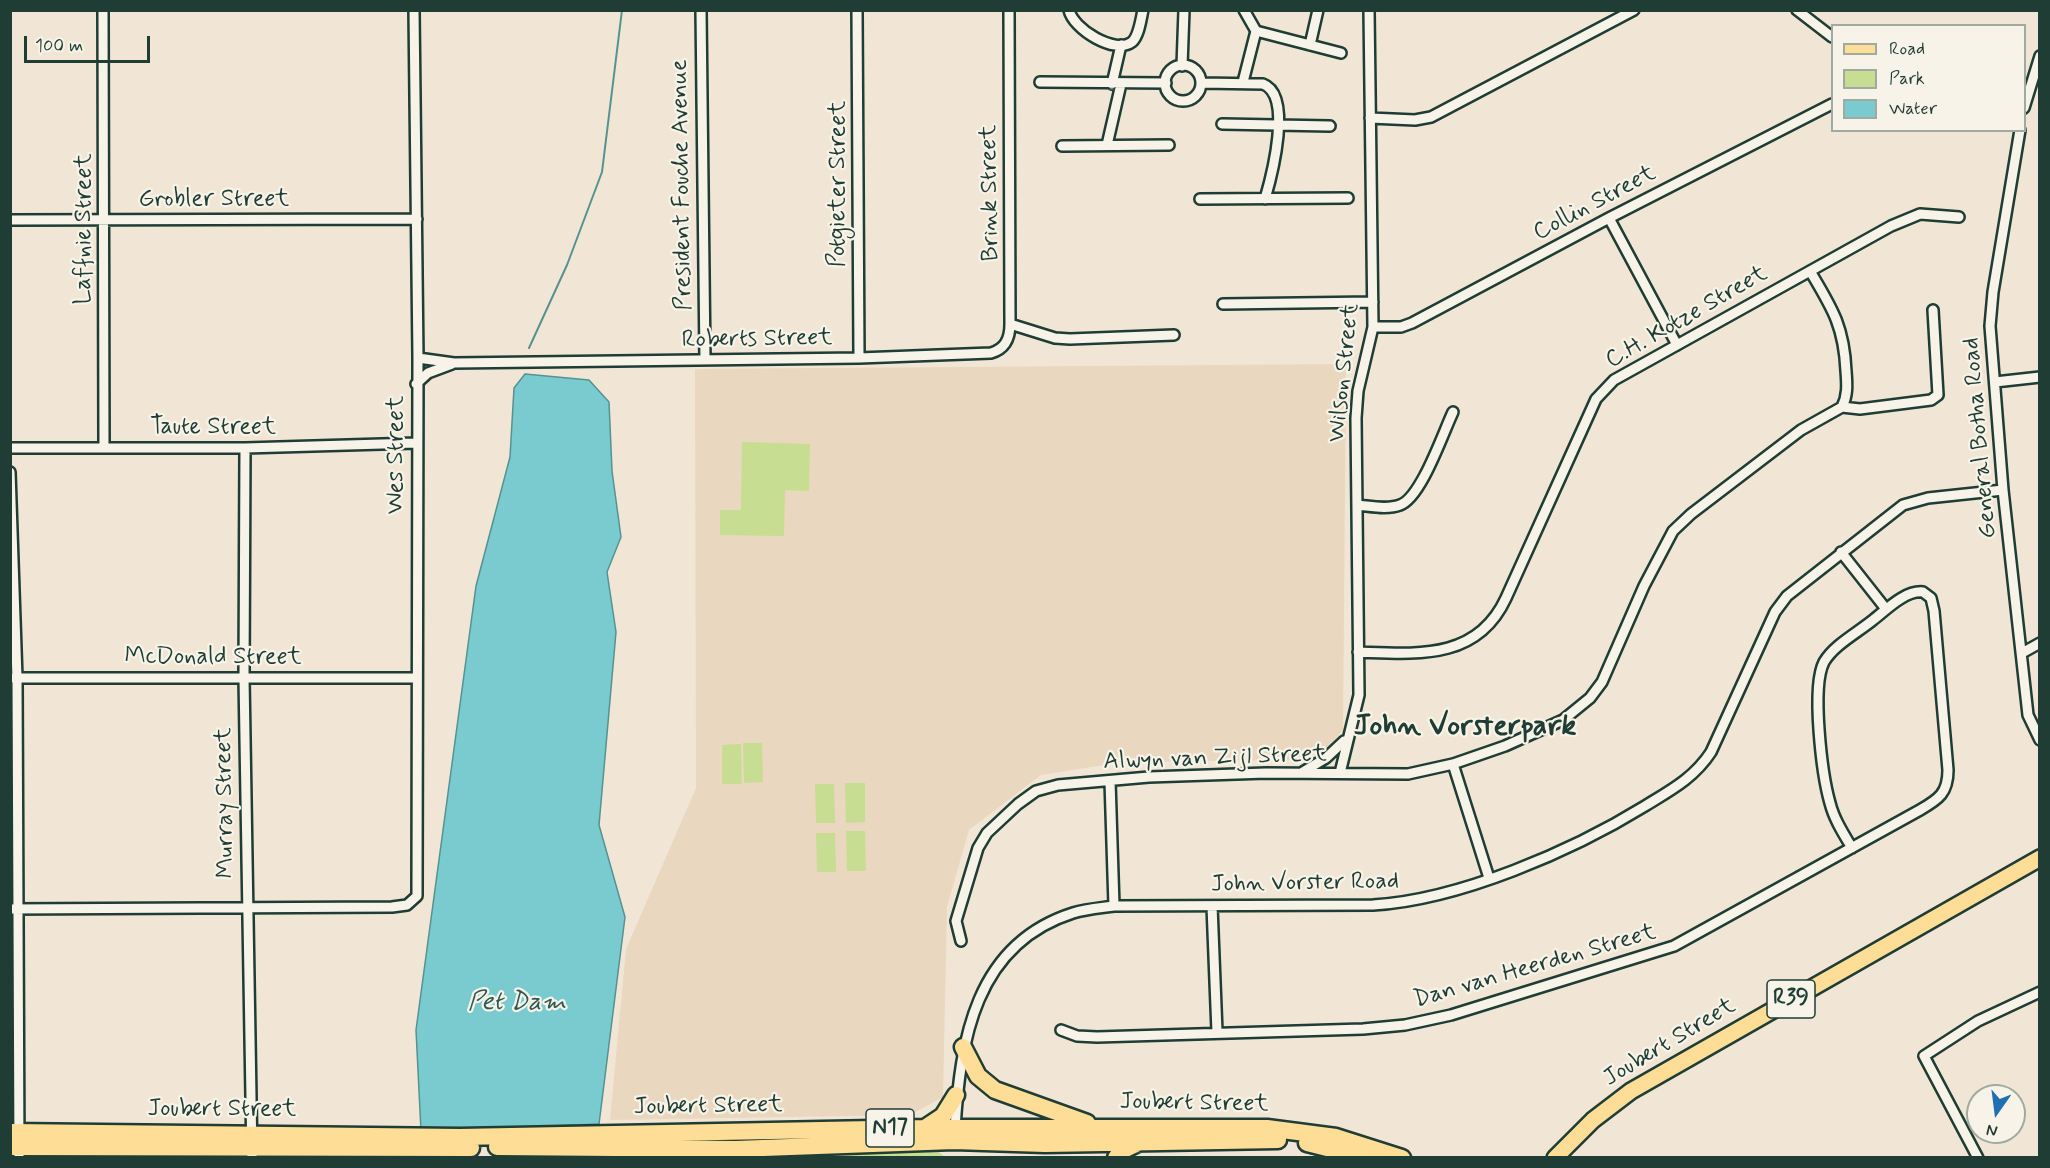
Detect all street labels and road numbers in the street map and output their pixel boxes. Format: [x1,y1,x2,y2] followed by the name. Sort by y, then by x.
[666,59,700,311] street label: President Fouche Avenue
[825,101,853,267] street label: Potgieter Street
[975,124,1007,262] street label: Brink Street
[71,153,99,305] street label: Laffnie Street
[1529,160,1661,248] street label: Collin Street
[139,186,289,214] street label: Grobler Street
[1601,260,1773,376] street label: C.H. Kotze Street
[1323,302,1367,444] street label: Wilson Street
[681,324,833,356] street label: Roberts Street
[1958,336,2004,540] street label: General Botha Road
[383,396,411,514] street label: Wes Street
[150,414,276,442] street label: Taute Street
[124,644,302,672] street label: McDonald Street
[210,727,242,879] street label: Murray Street
[1103,741,1327,777] street label: Alwyn van Zijl Street
[1211,868,1399,900] street label: John Vorster Road
[1411,919,1659,1015] street label: Dan van Heerden Street
[1767,980,1815,1018] road number: R39
[1599,992,1741,1094] street label: Joubert Street
[1119,1088,1269,1120] street label: Joubert Street
[633,1091,783,1123] street label: Joubert Street
[148,1096,296,1124] street label: Joubert Street
[866,1109,914,1147] road number: N17

